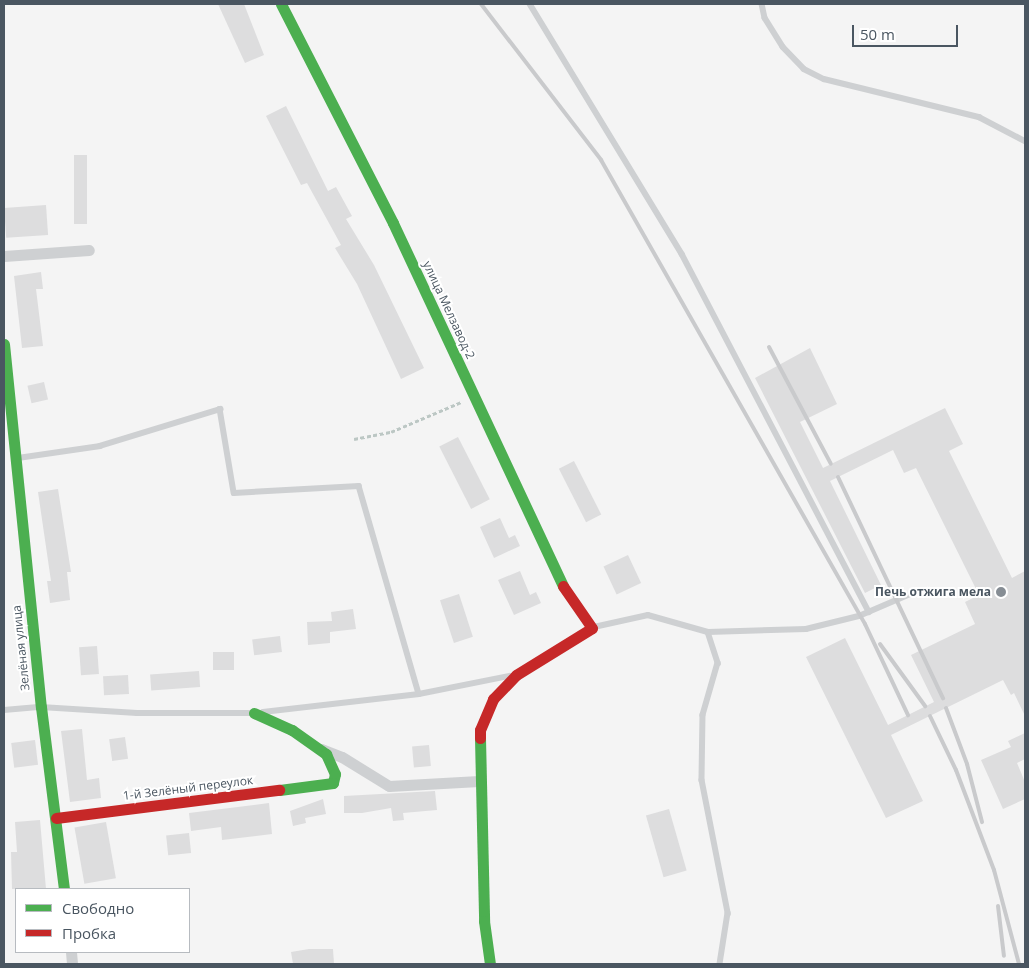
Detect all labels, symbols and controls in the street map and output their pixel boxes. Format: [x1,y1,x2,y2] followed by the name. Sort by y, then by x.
[854,15,960,47] scale bar
[860,24,895,44] text: 50 m
[420,259,478,361] street label: улица Мелзавод-2
[875,585,991,599] place label: Печь отжига мела
[995,586,1007,598] marker: Печь отжига мела
[9,604,33,692] street label: Зелёная улица
[122,773,254,803] street label: 1-й Зелёный переулок
[15,888,190,953] legend
[62,898,134,918] text: Свободно
[62,923,116,943] text: Пробка

